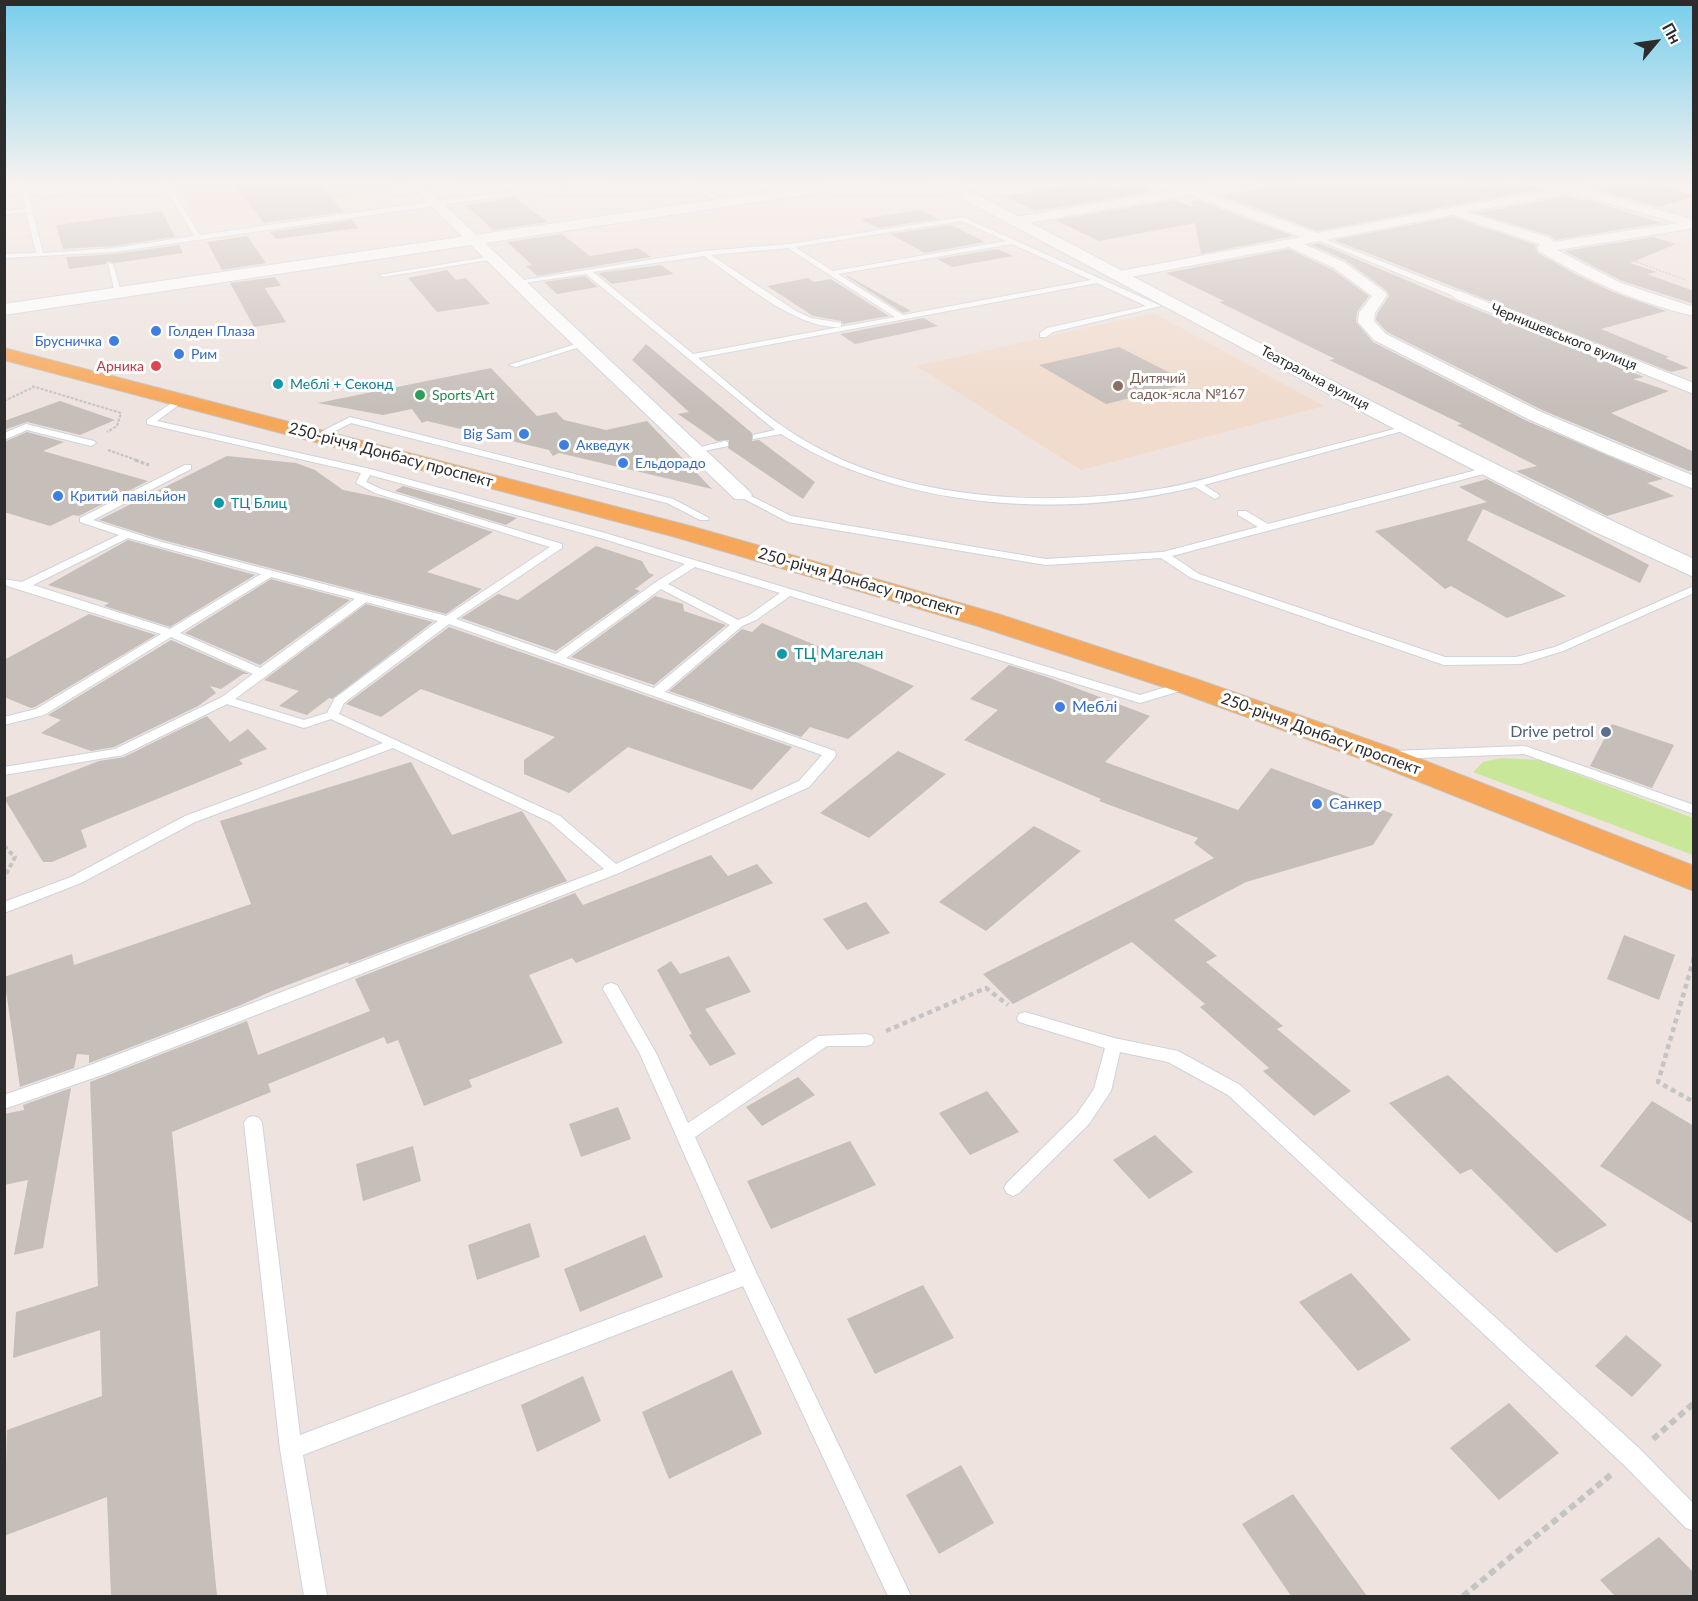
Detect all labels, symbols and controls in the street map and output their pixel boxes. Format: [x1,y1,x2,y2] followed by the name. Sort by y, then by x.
[1626,12,1686,72] north arrow
[1659,19,1686,47] text: Пн
[1488,300,1640,374] street label: Чернишевського вулиця
[168,323,255,339] place label: Голден Плаза
[149,324,163,338] marker: Голден Плаза
[35,333,102,349] place label: Брусничка
[107,334,121,348] marker: Брусничка
[1258,342,1372,414] street label: Театральна вулиця
[191,346,217,362] place label: Рим
[172,347,186,361] marker: Рим
[97,358,144,374] place label: Арника
[149,359,163,373] marker: Арника
[1130,370,1245,402] place label: Дитячий садок-ясла №167
[290,376,393,392] place label: Меблі + Секонд
[271,377,285,391] marker: Меблі + Секонд
[1111,379,1125,393] marker: Дитячий садок-ясла №167
[432,387,495,403] place label: Sports Art
[413,388,427,402] marker: Sports Art
[287,418,495,492] street label: 250-річчя Донбасу проспект
[463,426,512,442] place label: Big Sam
[517,427,531,441] marker: Big Sam
[576,437,630,453] place label: Акведук
[557,438,571,452] marker: Акведук
[635,455,706,471] place label: Ельдорадо
[616,456,630,470] marker: Ельдорадо
[70,488,186,504] place label: Критий павільйон
[51,489,65,503] marker: Критий павільйон
[231,495,287,511] place label: ТЦ Блиц
[212,496,226,510] marker: ТЦ Блиц
[756,544,964,620] street label: 250-річчя Донбасу проспект
[794,644,884,664] place label: ТЦ Магелан
[775,647,789,661] marker: ТЦ Магелан
[1219,689,1423,779] street label: 250-річчя Донбасу проспект
[1072,697,1117,717] place label: Меблі
[1053,700,1067,714] marker: Меблі
[1510,722,1594,742] place label: Drive petrol
[1599,725,1613,739] marker: Drive petrol
[1329,794,1382,814] place label: Санкер
[1310,797,1324,811] marker: Санкер

